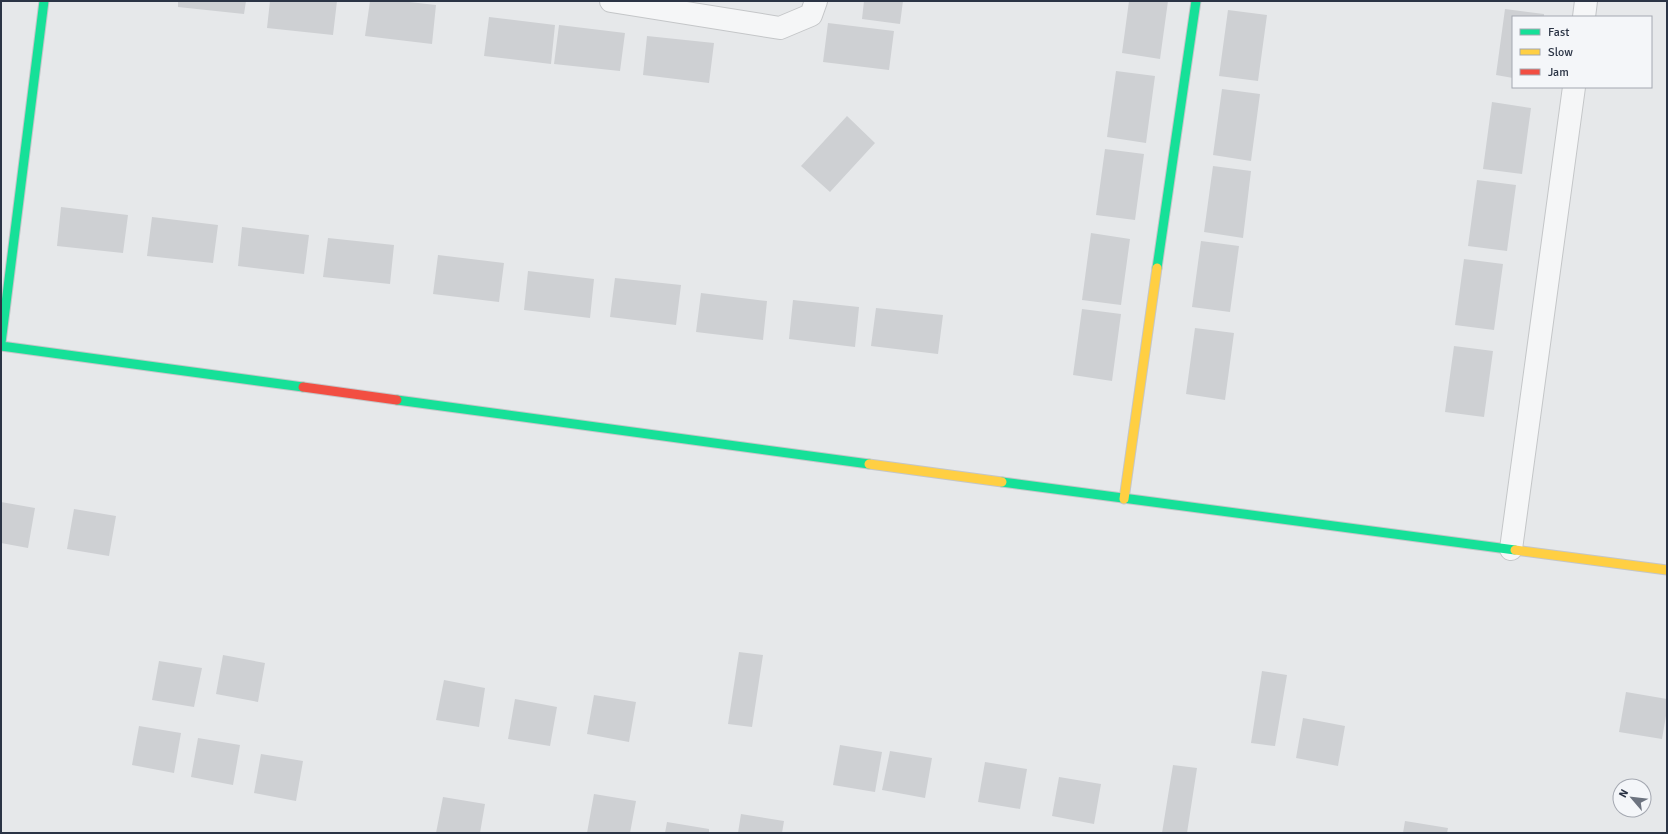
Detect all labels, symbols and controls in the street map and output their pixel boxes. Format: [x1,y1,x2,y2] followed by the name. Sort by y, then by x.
[1512,16,1652,88] legend
[1548,25,1569,40] text: Fast
[1548,45,1573,60] text: Slow
[1548,65,1569,80] text: Jam
[1612,778,1652,818] north arrow
[1616,787,1631,800] text: N

